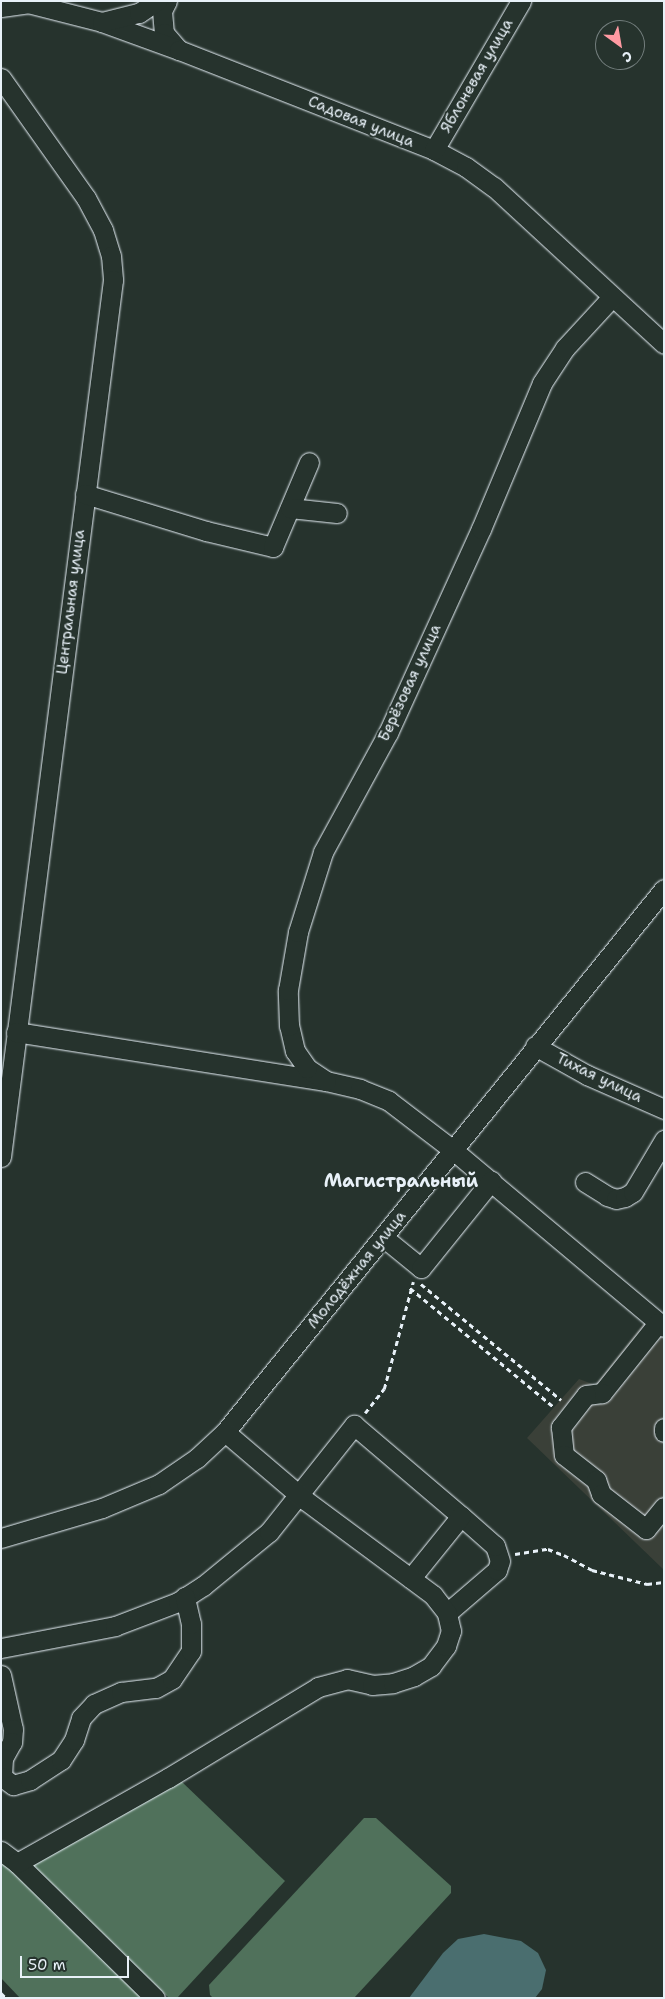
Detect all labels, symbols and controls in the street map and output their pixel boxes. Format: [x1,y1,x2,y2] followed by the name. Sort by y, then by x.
[437,16,517,136] street label: Яблоневая улица
[595,20,645,70] north arrow
[619,47,636,67] text: С
[305,93,417,151] street label: Садовая улица
[53,528,89,676] street label: Центральная улица
[375,621,445,745] street label: Берёзовая улица
[553,1049,645,1107] street label: Тихая улица
[324,1170,478,1192] district label: Магистральный
[304,1208,410,1332] street label: Молодёжная улица
[22,1946,131,1978] scale bar
[28,1955,66,1975] text: 50 m

